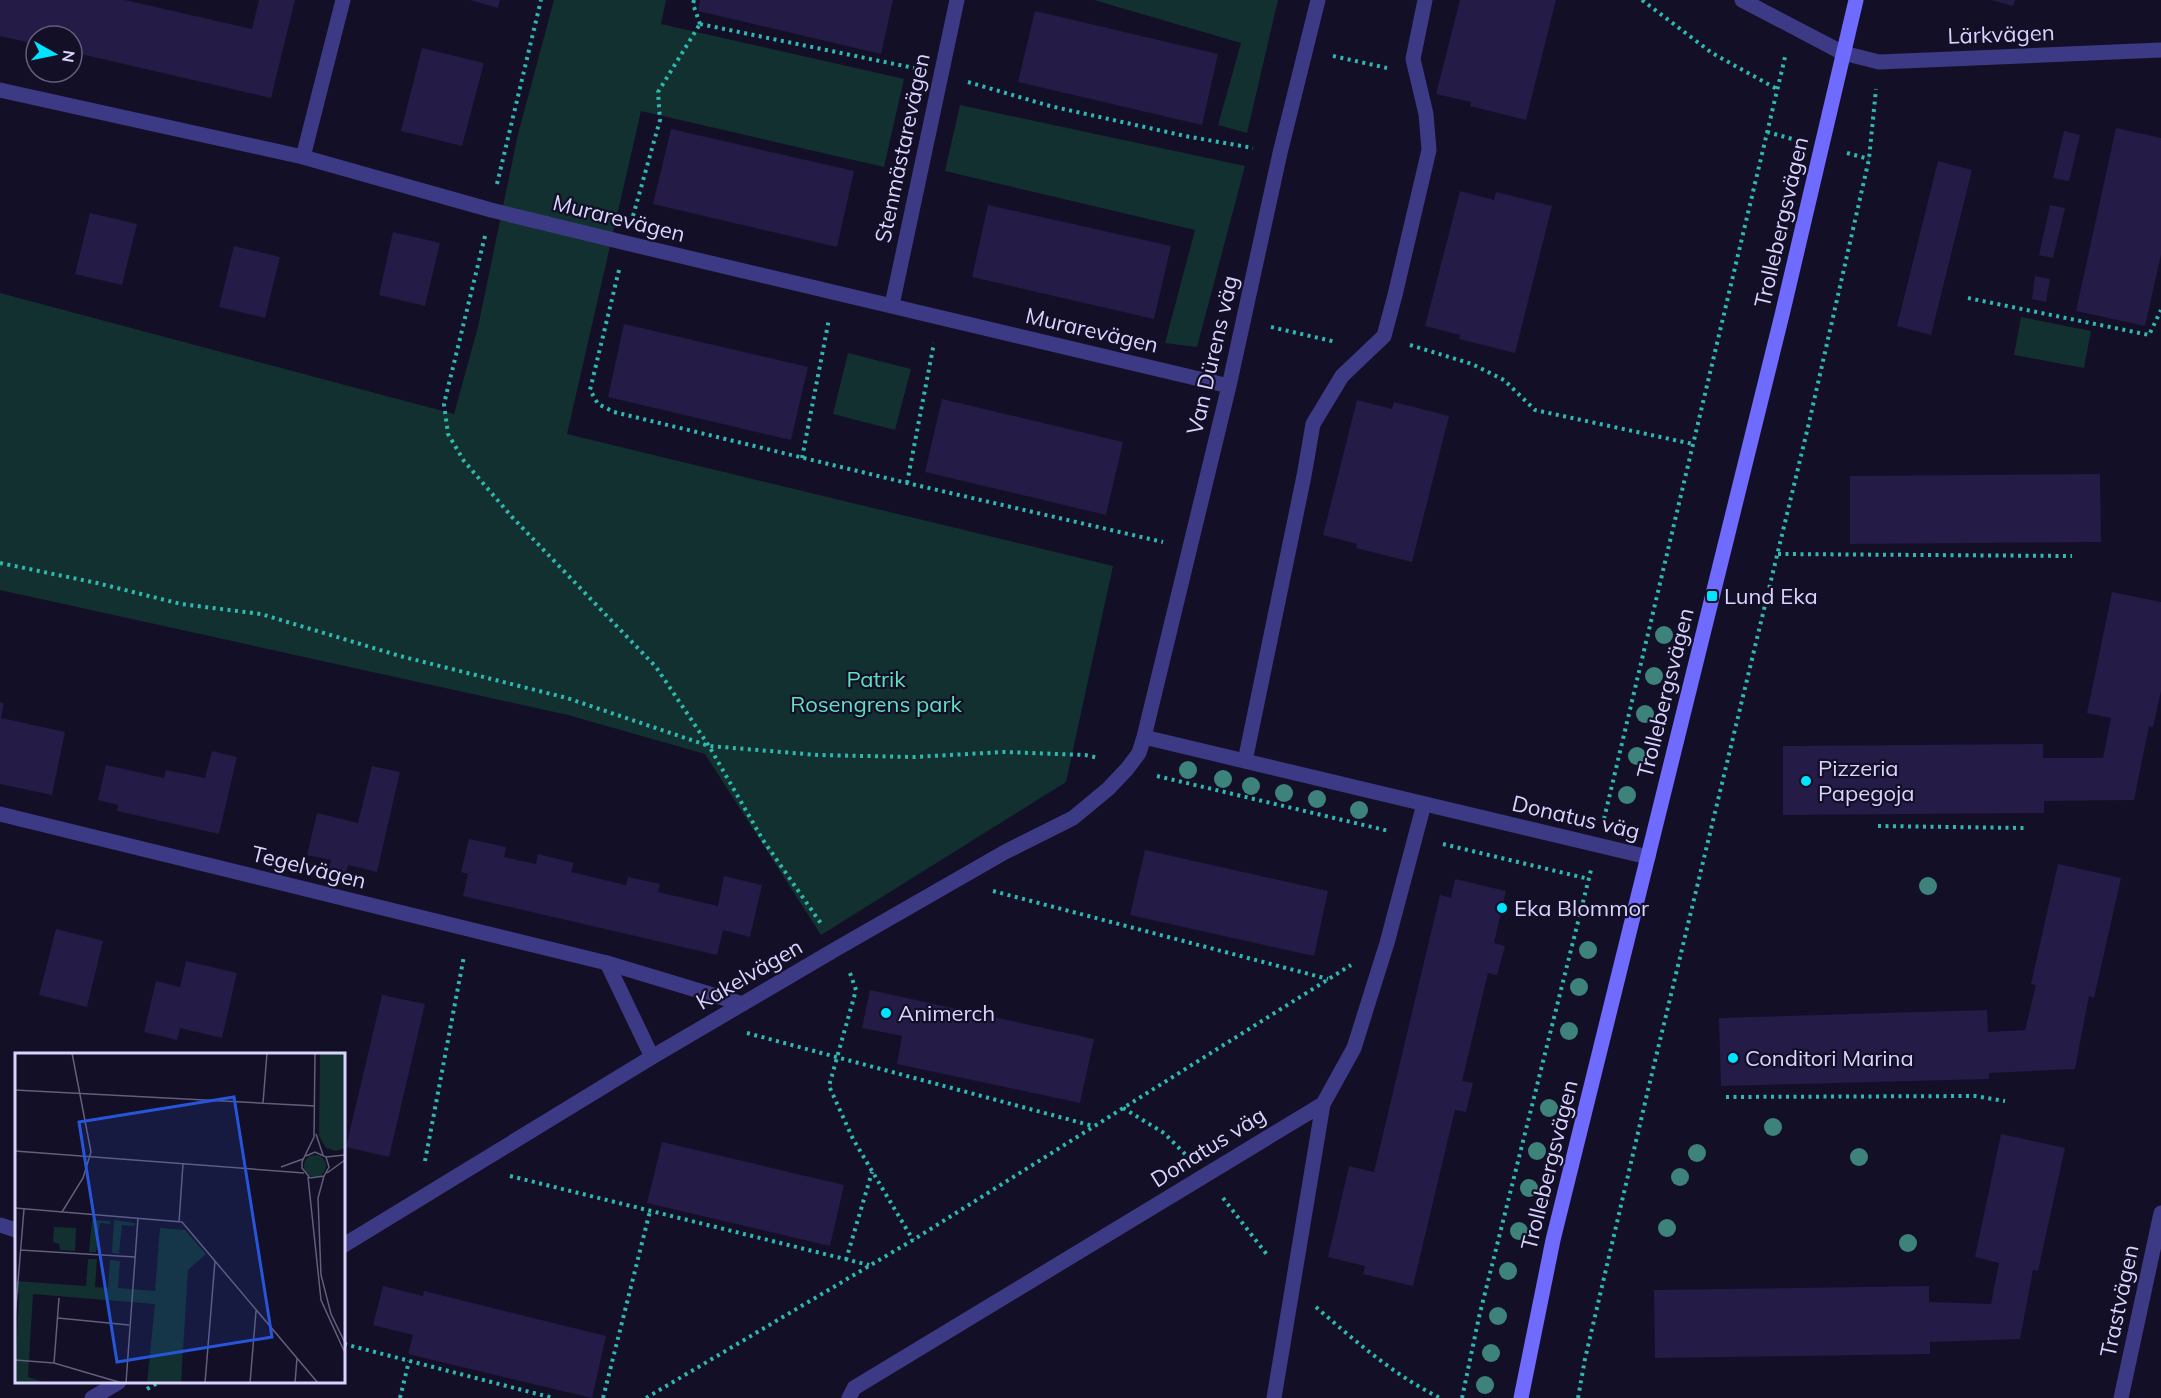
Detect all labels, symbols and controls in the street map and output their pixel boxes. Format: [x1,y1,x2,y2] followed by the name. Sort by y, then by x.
[1947,18,2055,50] street label: Lärkvägen
[24,24,84,84] north arrow
[58,49,80,64] text: N
[868,51,936,245] street label: Stenmästarevägen
[1748,134,1814,310] street label: Trollebergsvägen
[550,188,688,248] street label: Murarevägen
[1180,273,1244,437] street label: Van Dürens väg
[1023,301,1161,359] street label: Murarevägen
[1724,582,1818,610] place label: Lund Eka
[1705,589,1719,603] marker: Lund Eka
[1630,605,1700,781] street label: Trollebergsvägen
[790,665,962,718] park label: Patrik Rosengrens park
[1818,754,1914,807] place label: Pizzeria Papegoja
[1799,774,1813,788] marker: Pizzeria Papegoja
[1509,789,1643,845] street label: Donatus väg
[249,839,369,895] street label: Tegelvägen
[1514,894,1649,922] place label: Eka Blommor
[1495,901,1509,915] marker: Eka Blommor
[691,932,807,1016] street label: Kakelvägen
[898,999,995,1027] place label: Animerch
[879,1006,893,1020] marker: Animerch
[1745,1044,1914,1072] place label: Conditori Marina
[1726,1051,1740,1065] marker: Conditori Marina
[15,1053,345,1383] inset map
[1514,1077,1584,1253] street label: Trollebergsvägen
[1145,1101,1271,1193] street label: Donatus väg
[2093,1242,2145,1360] street label: Trastvägen

